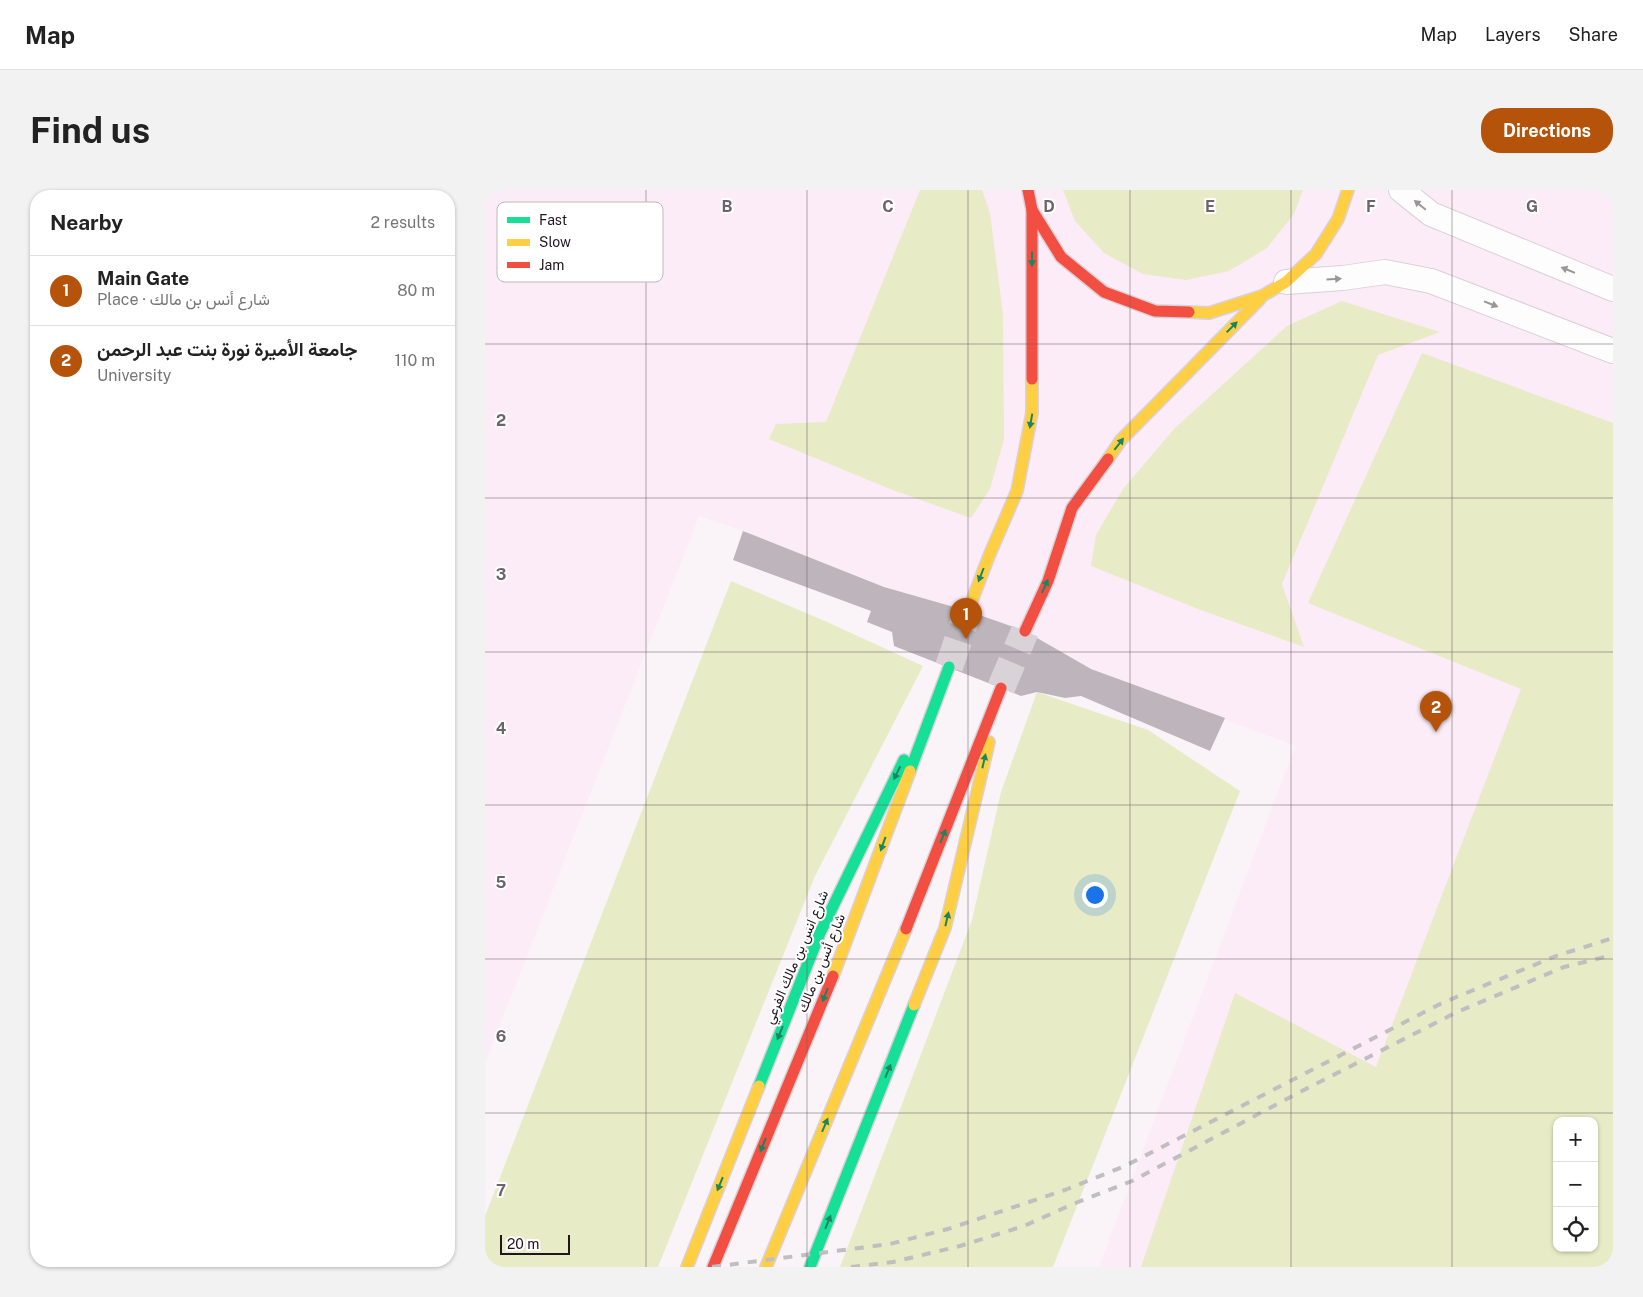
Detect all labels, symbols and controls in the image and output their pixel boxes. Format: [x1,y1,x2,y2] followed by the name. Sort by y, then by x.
[25,21,75,49] text: Map
[1421,24,1457,45] text: Map
[1485,24,1541,45] text: Layers
[1569,24,1618,45] text: Share
[1481,108,1613,153] button: Directions
[30,110,150,151] text: Find us
[722,197,733,216] text: B
[882,197,894,216] text: C
[1043,197,1055,216] text: D
[1205,197,1215,216] text: E
[1366,197,1376,216] text: F
[1526,197,1538,216] text: G
[1414,199,1427,210] one-way arrow
[497,202,663,282] legend
[50,210,123,235] text: Nearby
[539,212,567,228] text: Fast
[370,213,435,232] text: 2 results
[539,234,571,250] text: Slow
[1028,251,1036,267] one-way arrow
[539,257,564,273] text: Jam
[1560,266,1575,274] one-way arrow
[97,267,189,289] text: Main Gate
[1326,275,1342,283] one-way arrow
[63,281,69,300] text: 1
[397,281,435,300] text: 80 m
[97,290,270,309] text: Place · شارع أنس بن مالك
[1484,300,1499,308] one-way arrow
[1226,321,1238,333] one-way arrow
[97,338,357,360] text: جامعة الأميرة نورة بنت عبد الرحمن
[61,351,71,370] text: 2
[394,351,435,370] text: 110 m
[97,366,171,385] text: University
[496,411,506,430] text: 2
[1026,414,1034,430] one-way arrow
[1114,438,1125,451] one-way arrow
[496,565,506,584] text: 3
[977,568,985,583] one-way arrow
[1041,578,1049,593] one-way arrow
[950,598,982,639] pin: 1
[1420,691,1452,732] pin: 2
[496,719,507,738] text: 4
[980,754,988,769] one-way arrow
[893,766,901,781] one-way arrow
[939,828,947,843] one-way arrow
[879,836,887,851] one-way arrow
[496,873,507,892] text: 5
[1082,882,1108,908] your location
[761,888,835,1028] street label: شارع انس بن مالك الفرعي
[794,911,851,1016] street label: شارع أنس بن مالك
[943,912,951,927] one-way arrow
[821,988,829,1003] one-way arrow
[776,1026,784,1041] one-way arrow
[496,1027,506,1046] text: 6
[885,1064,893,1078] one-way arrow
[1553,1117,1598,1252] map controls
[1553,1117,1598,1162] button: +
[822,1118,830,1132] one-way arrow
[759,1138,766,1153] one-way arrow
[1553,1162,1598,1207] button: −
[716,1177,724,1192] one-way arrow
[496,1181,506,1200] text: 7
[1553,1207,1598,1252] button: locate
[825,1215,833,1229] one-way arrow
[500,1232,570,1255] scale bar
[507,1236,539,1252] text: 20 m

